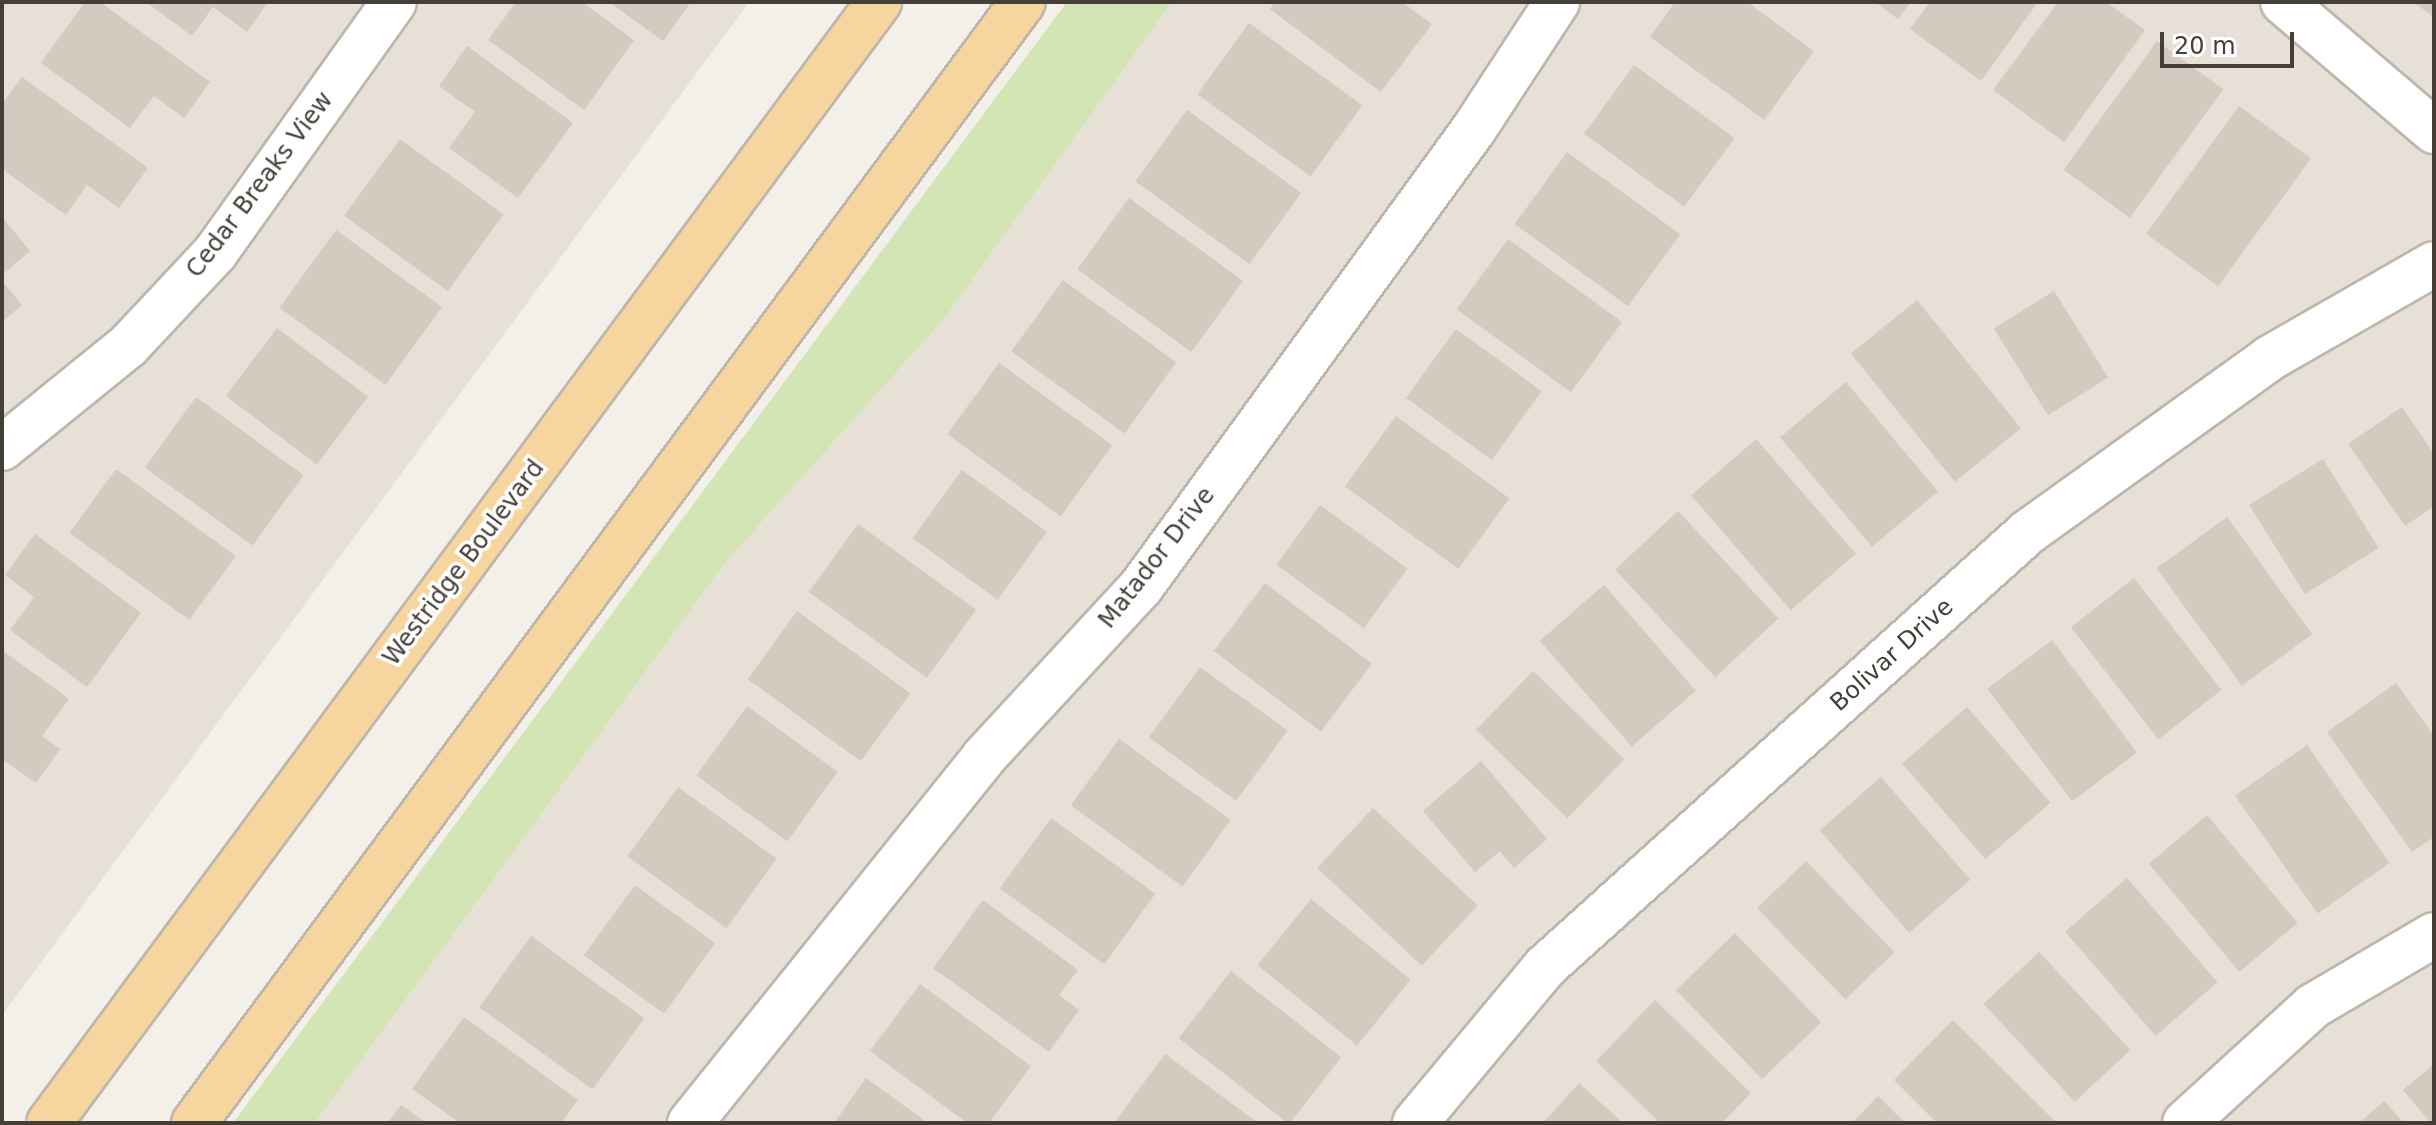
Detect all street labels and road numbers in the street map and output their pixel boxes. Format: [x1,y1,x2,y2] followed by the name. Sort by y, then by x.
[181,86,339,284] street label: Cedar Breaks View
[377,455,551,671] street label: Westridge Boulevard
[1093,482,1221,634] street label: Matador Drive
[1825,592,1959,718] street label: Bolivar Drive

